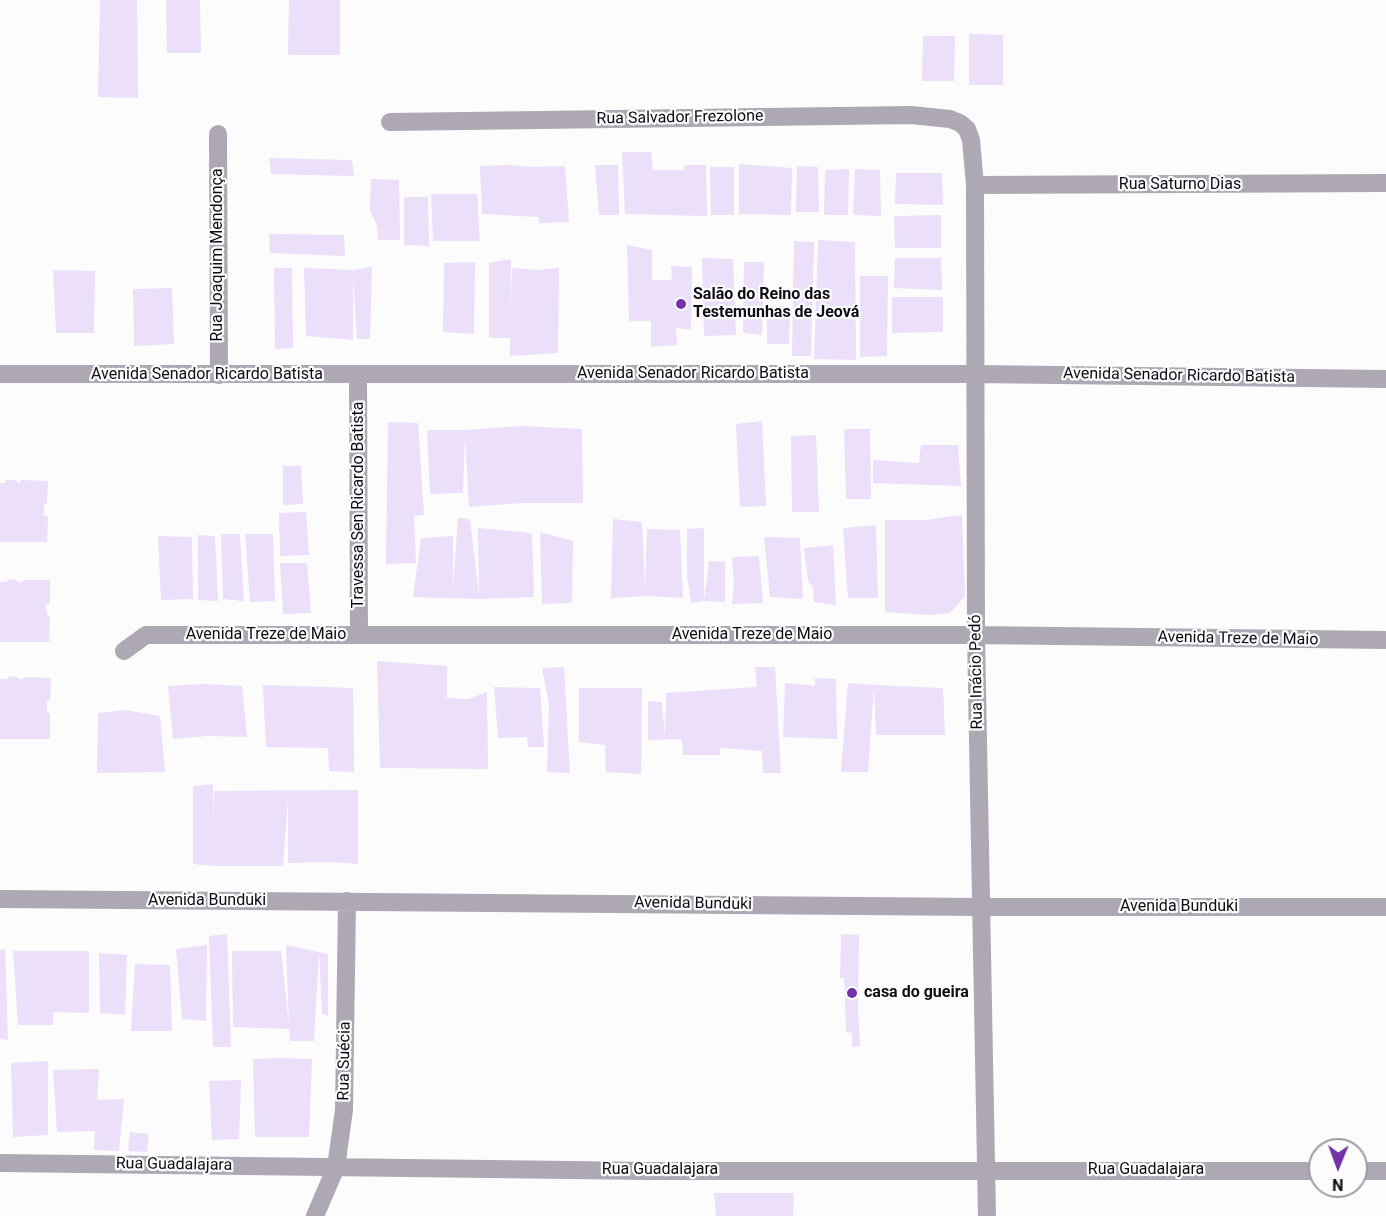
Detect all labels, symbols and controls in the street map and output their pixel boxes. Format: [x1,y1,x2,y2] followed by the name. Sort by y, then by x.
[596,107,764,129] street label: Rua Salvador Frezolone
[208,168,228,342] street label: Rua Joaquim Mendonça
[1119,175,1241,195] street label: Rua Saturno Dias
[693,285,859,323] place label: Salão do Reino das Testemunhas de Jeová
[674,297,688,311] marker: Salão do Reino das Testemunhas de Jeová
[577,364,809,384] street label: Avenida Senador Ricardo Batista
[1063,364,1295,388] street label: Avenida Senador Ricardo Batista
[91,365,323,385] street label: Avenida Senador Ricardo Batista
[349,402,369,608] street label: Travessa Sen Ricardo Batista
[966,614,988,730] street label: Rua Inácio Pedó
[186,625,346,645] street label: Avenida Treze de Maio
[672,625,832,645] street label: Avenida Treze de Maio
[1157,628,1319,650] street label: Avenida Treze de Maio
[148,891,266,911] street label: Avenida Bunduki
[634,893,752,915] street label: Avenida Bunduki
[1120,897,1238,917] street label: Avenida Bunduki
[864,983,969,1003] place label: casa do gueira
[845,986,859,1000] marker: casa do gueira
[335,1021,355,1101] street label: Rua Suécia
[1308,1138,1368,1198] north arrow
[116,1154,232,1176] street label: Rua Guadalajara
[602,1160,718,1180] street label: Rua Guadalajara
[1088,1160,1204,1180] street label: Rua Guadalajara
[1332,1175,1344,1194] text: N

